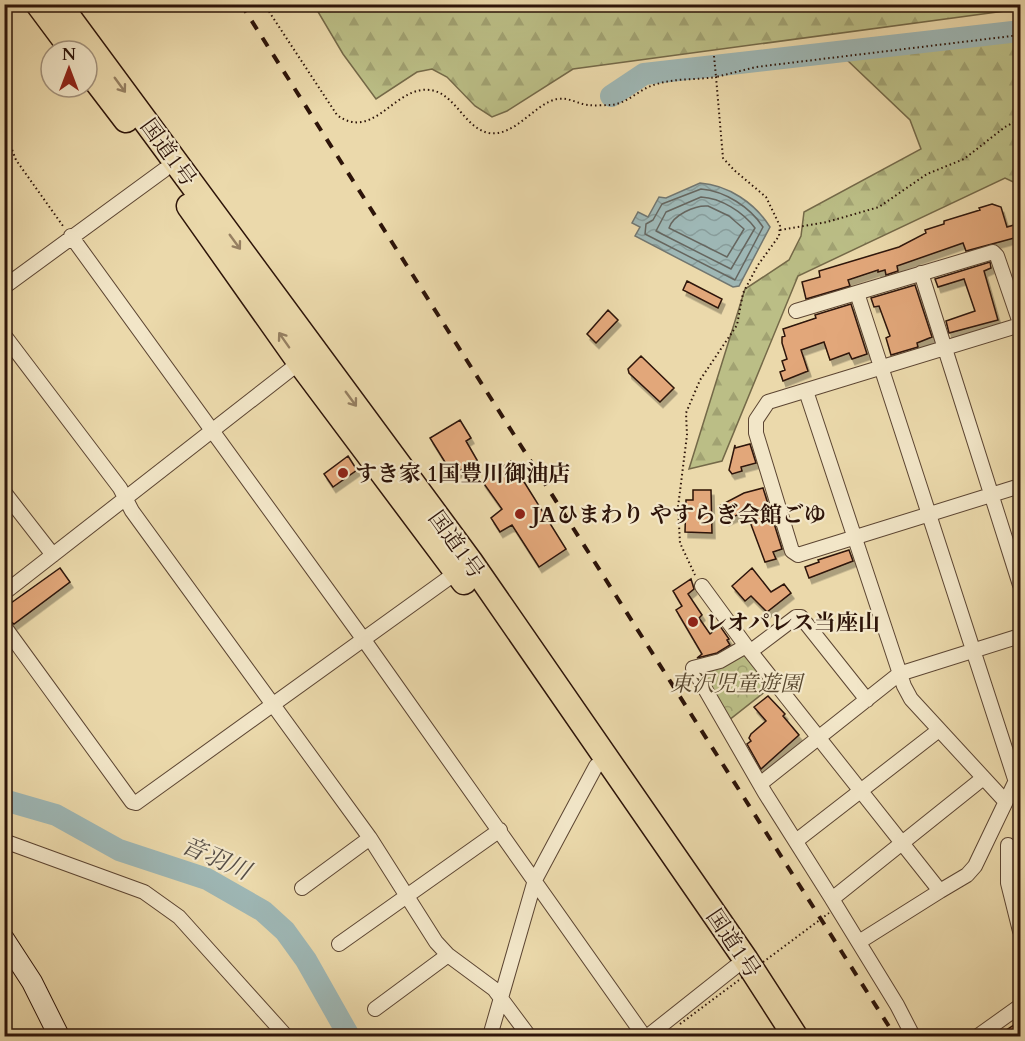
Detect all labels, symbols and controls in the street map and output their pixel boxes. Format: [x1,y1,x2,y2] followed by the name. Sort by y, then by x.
[39,39,99,99] north arrow
[62,44,76,66] text: N
[114,76,126,92] one-way arrow
[133,113,203,193] street label: 国道1号
[229,233,242,249] one-way arrow
[278,332,290,349] one-way arrow
[345,390,357,406] one-way arrow
[355,459,570,489] place label: すき家 1国豊川御油店
[336,466,350,480] marker: すき家 1国豊川御油店
[529,500,826,530] place label: JAひまわり やすらぎ会館ごゆ
[421,505,491,585] street label: 国道1号
[513,507,527,521] marker: JAひまわり やすらぎ会館ごゆ
[705,608,880,638] place label: レオパレス当座山
[686,615,700,629] marker: レオパレス当座山
[670,669,805,699] park label: 東沢児童遊園
[176,829,258,889] water label: 音羽川
[699,903,767,984] street label: 国道1号

